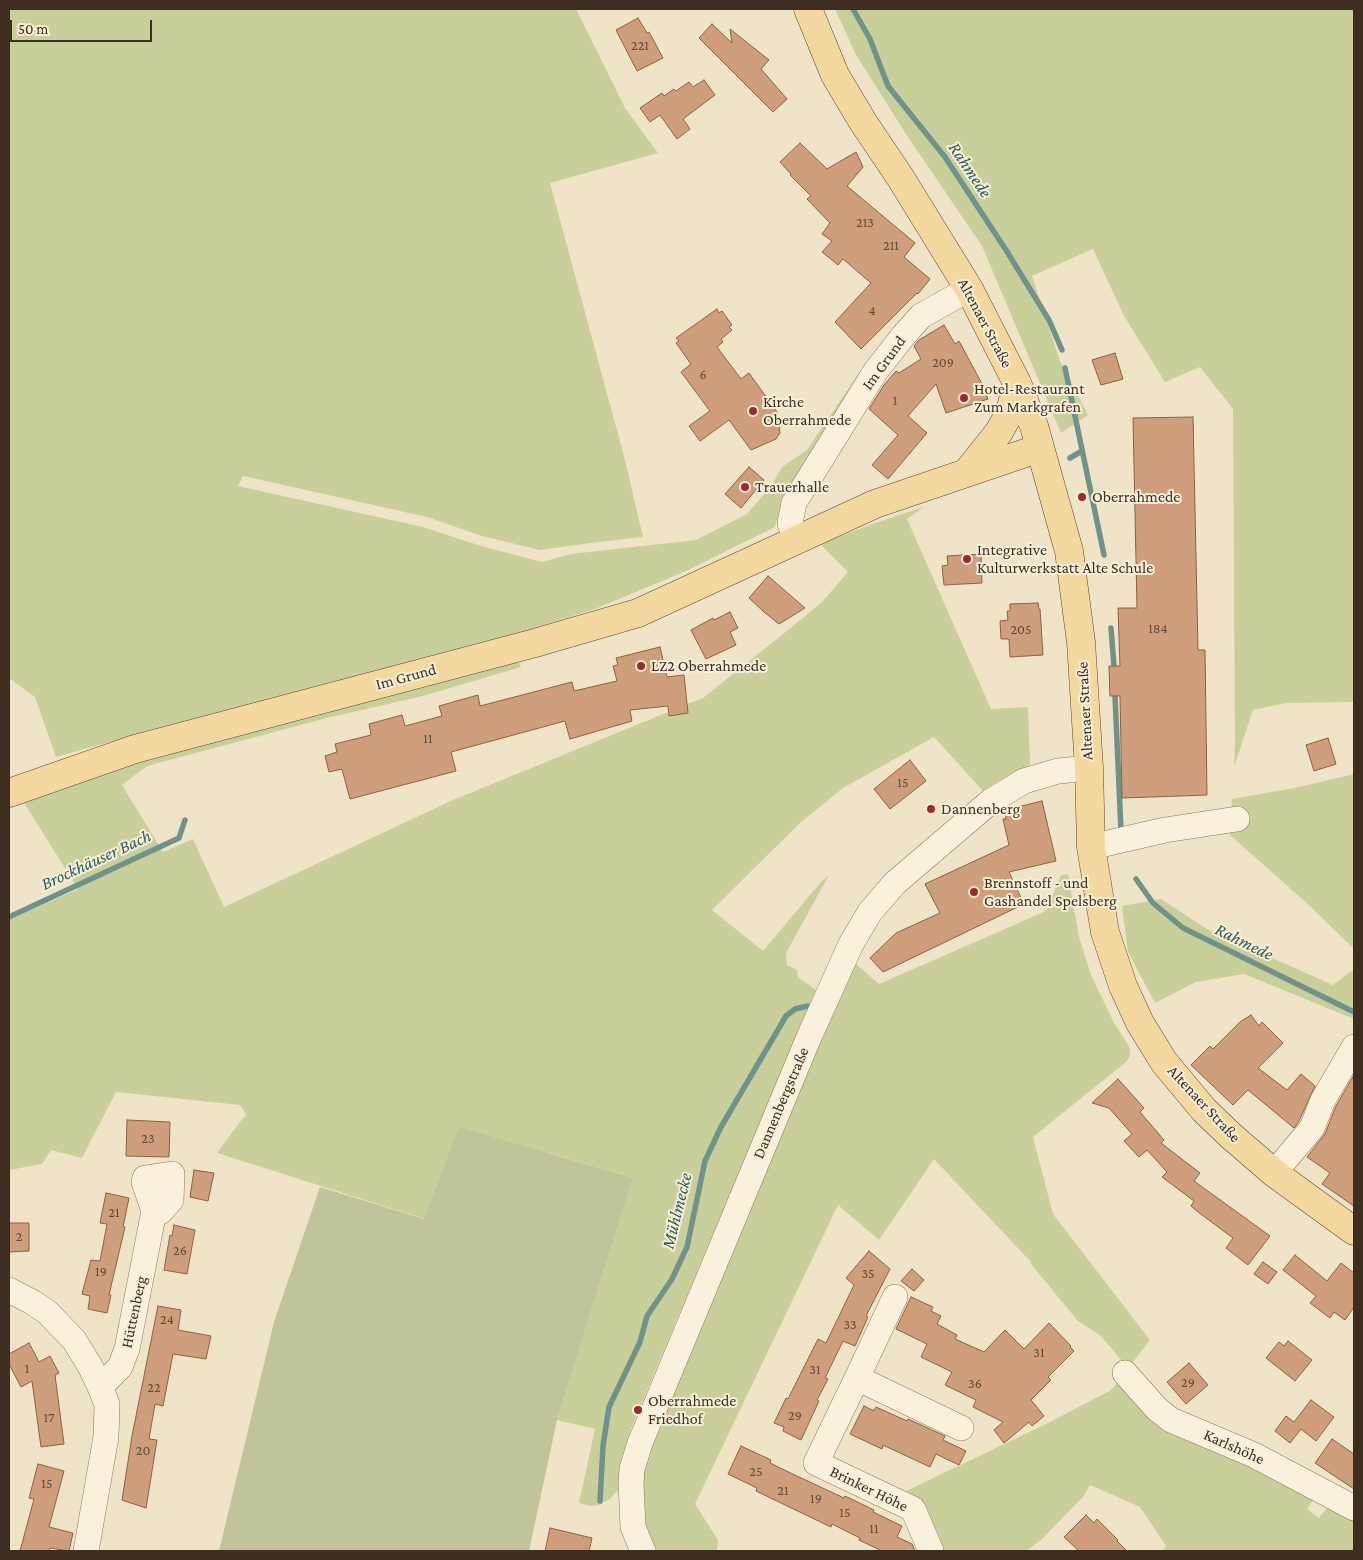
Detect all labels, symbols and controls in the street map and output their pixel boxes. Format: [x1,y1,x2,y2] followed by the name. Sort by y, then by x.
[12,10,155,42] scale bar
[18,21,48,37] text: 50 m
[631,38,649,54] house number: 221
[944,138,996,202] water label: Rahmede
[856,215,874,231] house number: 213
[883,238,899,254] house number: 211
[953,275,1017,371] street label: Altenaer Straße
[868,303,876,319] house number: 4
[858,332,910,394] street label: Im Grund
[932,355,954,371] house number: 209
[699,367,707,383] house number: 6
[974,379,1084,417] place label: Hotel-Restaurant Zum Markgrafen
[763,392,851,430] place label: Kirche Oberrahmede
[958,392,970,404] marker: Hotel-Restaurant Zum Markgrafen
[893,393,897,409] house number: 1
[747,405,759,417] marker: Kirche Oberrahmede
[755,477,829,497] place label: Trauerhalle
[739,481,751,493] marker: Trauerhalle
[1092,487,1180,507] place label: Oberrahmede
[1076,491,1088,503] marker: Oberrahmede
[977,540,1153,578] place label: Integrative Kulturwerkstatt Alte Schule
[961,553,973,565] marker: Integrative Kulturwerkstatt Alte Schule
[1148,621,1168,637] house number: 184
[1010,622,1032,638] house number: 205
[651,656,766,676] place label: LZ2 Oberrahmede
[374,660,438,694] street label: Im Grund
[635,660,647,672] marker: LZ2 Oberrahmede
[1073,661,1097,761] street label: Altenaer Straße
[423,731,433,747] house number: 11
[897,775,909,791] house number: 15
[941,799,1020,819] place label: Dannenberg
[925,803,937,815] marker: Dannenberg
[38,825,154,895] water label: Brockhäuser Bach
[984,873,1117,911] place label: Brennstoff - und Gashandel Spelsberg
[968,886,980,898] marker: Brennstoff - und Gashandel Spelsberg
[1211,919,1277,965] water label: Rahmede
[749,1044,813,1162] street label: Dannenbergstraße
[1163,1061,1245,1147] street label: Altenaer Straße
[141,1131,155,1147] house number: 23
[657,1171,697,1251] water label: Mühlmecke
[108,1205,120,1221] house number: 21
[16,1229,22,1245] house number: 2
[173,1243,187,1259] house number: 26
[95,1264,107,1280] house number: 19
[861,1266,875,1282] house number: 35
[117,1274,151,1350] street label: Hüttenberg
[160,1312,174,1328] house number: 24
[843,1317,857,1333] house number: 33
[1033,1345,1045,1361] house number: 31
[25,1361,29,1377] house number: 1
[809,1362,821,1378] house number: 31
[1181,1375,1195,1391] house number: 29
[968,1376,982,1392] house number: 36
[147,1380,161,1396] house number: 22
[648,1391,736,1429] place label: Oberrahmede Friedhof
[632,1404,644,1416] marker: Oberrahmede Friedhof
[788,1408,802,1424] house number: 29
[43,1410,55,1426] house number: 17
[1201,1425,1267,1469] street label: Karlshöhe
[136,1443,150,1459] house number: 20
[827,1462,911,1516] street label: Brinker Höhe
[749,1464,763,1480] house number: 25
[41,1476,53,1492] house number: 15
[777,1483,789,1499] house number: 21
[810,1491,822,1507] house number: 19
[839,1505,851,1521] house number: 15
[869,1521,879,1537] house number: 11

